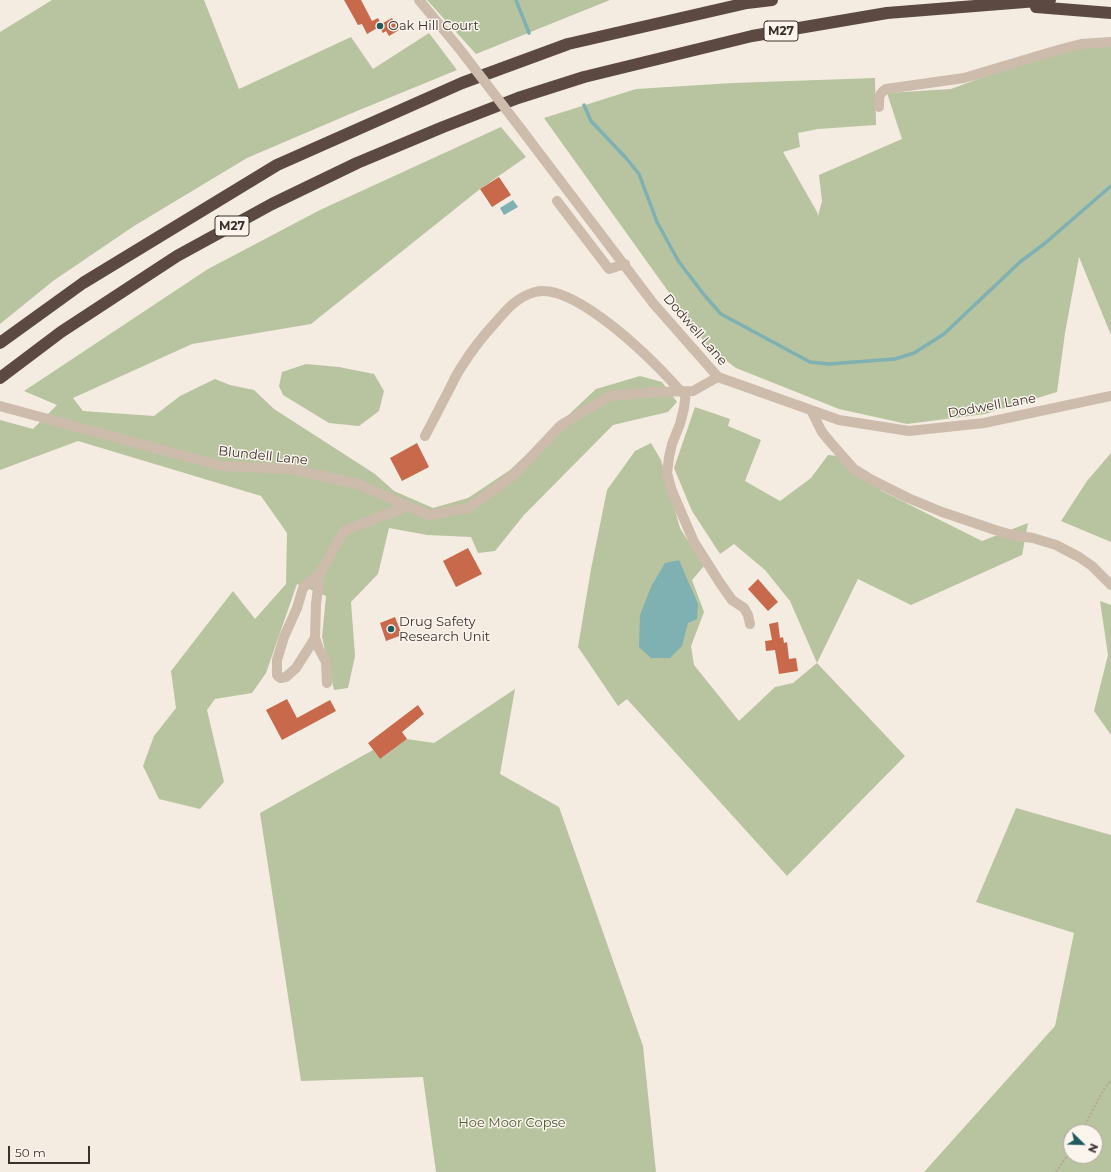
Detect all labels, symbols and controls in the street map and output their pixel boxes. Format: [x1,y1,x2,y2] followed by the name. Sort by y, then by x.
[388,18,479,34] place label: Oak Hill Court
[375,21,385,31] marker: Oak Hill Court
[764,21,798,41] road number: M27
[215,216,249,236] road number: M27
[660,291,730,369] street label: Dodwell Lane
[947,391,1037,421] street label: Dodwell Lane
[218,444,308,468] street label: Blundell Lane
[399,614,490,645] place label: Drug Safety Research Unit
[386,624,396,634] marker: Drug Safety Research Unit
[458,1115,566,1131] park label: Hoe Moor Copse
[1063,1124,1103,1164] north arrow
[10,1138,92,1164] scale bar
[1085,1141,1101,1155] text: N
[15,1145,46,1160] text: 50 m

